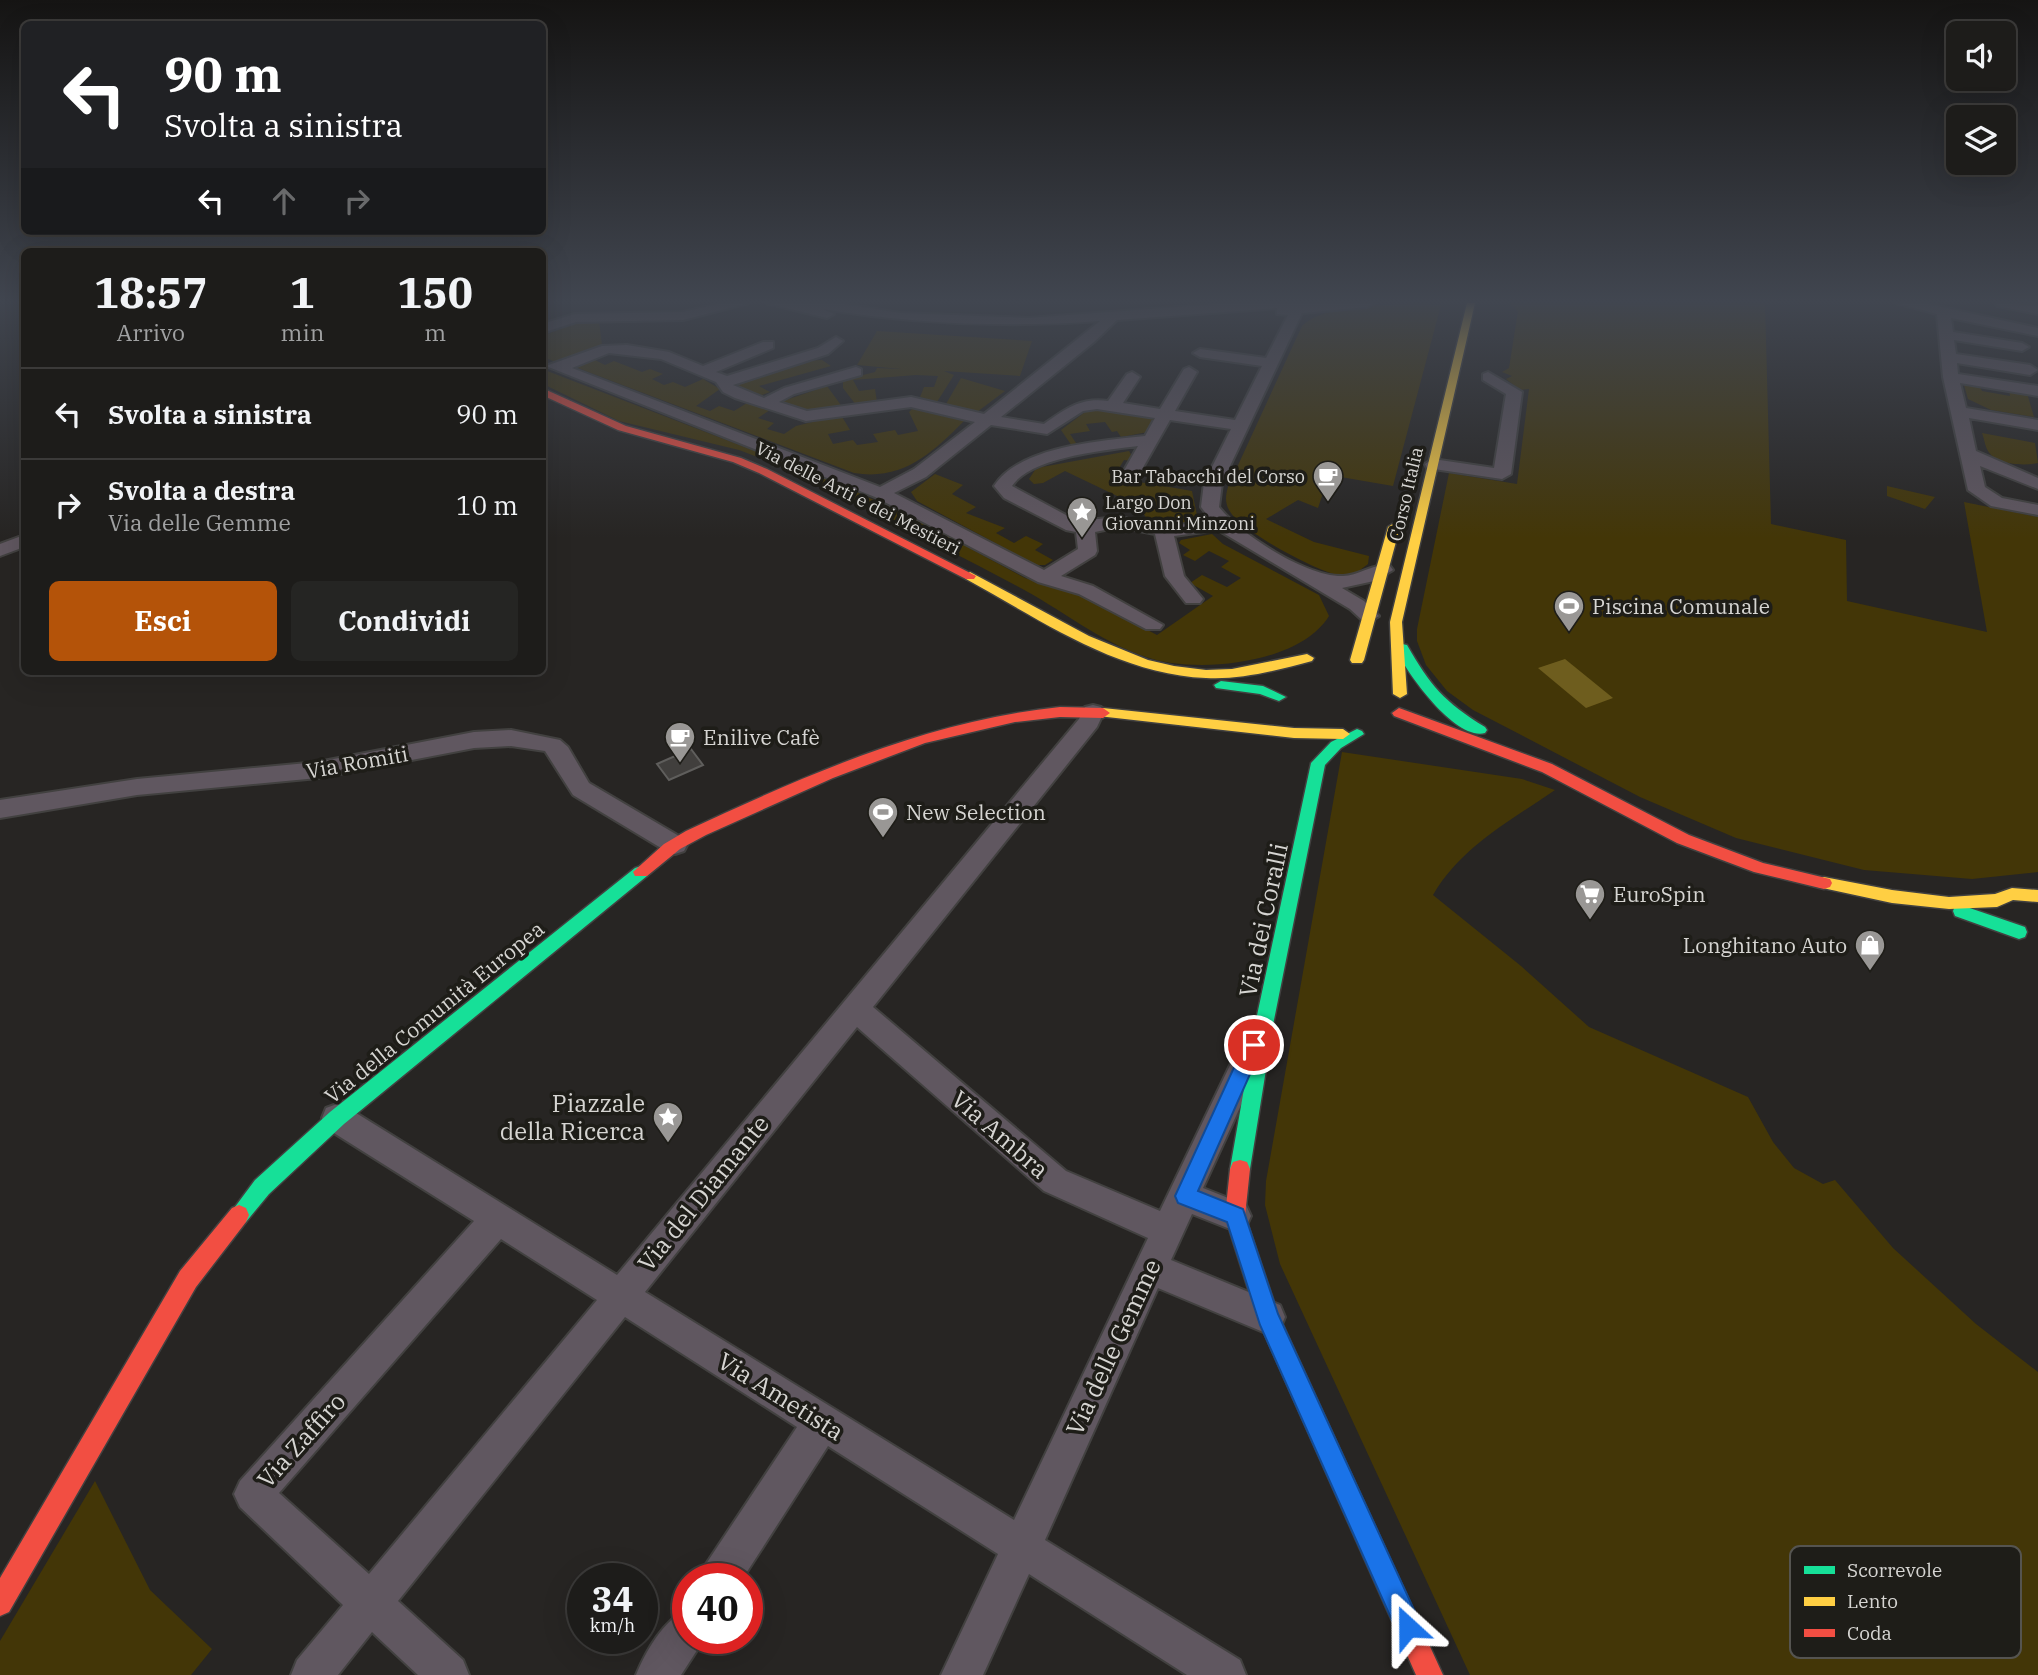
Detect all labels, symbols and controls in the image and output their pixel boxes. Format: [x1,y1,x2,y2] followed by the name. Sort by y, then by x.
[1946,21,2016,175] map controls
[1946,21,2016,91] button: sound
[164,42,282,105] text: 90 m
[49,49,140,140] icon: left
[164,104,403,146] text: Svolta a sinistra
[1946,105,2016,175] button: layers
[192,182,230,220] icon: left
[265,182,303,220] icon: ahead
[338,182,376,220] icon: right
[94,265,208,320] text: 18:57
[290,265,315,320] text: 1
[397,265,473,320] text: 150
[117,317,185,347] text: Arrivo
[281,317,324,347] text: min
[424,317,446,347] text: m
[49,395,87,433] icon: left
[108,397,312,431] text: Svolta a sinistra
[456,397,518,431] text: 90 m
[752,436,965,560] street label: Via delle Arti e dei Mestieri
[1384,444,1428,543] street label: Corso Italia
[1311,459,1345,503] cafe icon: Bar Tabacchi del Corso
[1111,465,1305,488] place label: Bar Tabacchi del Corso
[108,473,295,507] text: Svolta a destra
[49,486,87,524] icon: right
[456,488,518,522] text: 10 m
[1105,491,1255,535] place label: Largo Don Giovanni Minzoni
[1065,495,1099,539] place icon: Largo Don Giovanni Minzoni
[108,507,291,537] text: Via delle Gemme
[49,581,277,661] button: Esci
[291,581,518,661] button: Condividi
[1552,589,1586,633] sports icon: Piscina Comunale
[1592,592,1770,620] place label: Piscina Comunale
[663,720,697,764] cafe icon: Enilive Cafè
[703,723,820,751] place label: Enilive Cafè
[304,739,410,785] street label: Via Romiti
[866,795,900,839] sports icon: New Selection
[906,798,1046,826] place label: New Selection
[1231,840,1295,1000] street label: Via dei Coralli
[1573,877,1607,921] supermarket icon: EuroSpin
[1613,880,1706,908] place label: EuroSpin
[318,915,550,1109] street label: Via della Comunità Europea
[1853,928,1887,972] shop icon: Longhitano Auto
[1683,931,1847,959] place label: Longhitano Auto
[1224,1015,1284,1075] pin
[1235,1026,1273,1064] icon: arrive
[945,1083,1055,1185] street label: Via Ambra
[500,1087,645,1147] place label: Piazzale della Ricerca
[651,1100,685,1144] place icon: Piazzale della Ricerca
[630,1108,776,1278] street label: Via del Diamante
[1058,1254,1168,1440] street label: Via delle Gemme
[712,1345,850,1447] street label: Via Ametista
[250,1386,352,1494] street label: Via Zaffiro
[1790,1546,2021,1658] legend
[1847,1558,1942,1582] text: Scorrevole
[672,1563,763,1654] speed limit sign: 40
[591,1576,634,1622] text: 34
[1847,1589,1898,1613] text: Lento
[1371,1590,1445,1664] position arrow
[590,1614,635,1637] text: km/h
[1847,1621,1892,1645] text: Coda

